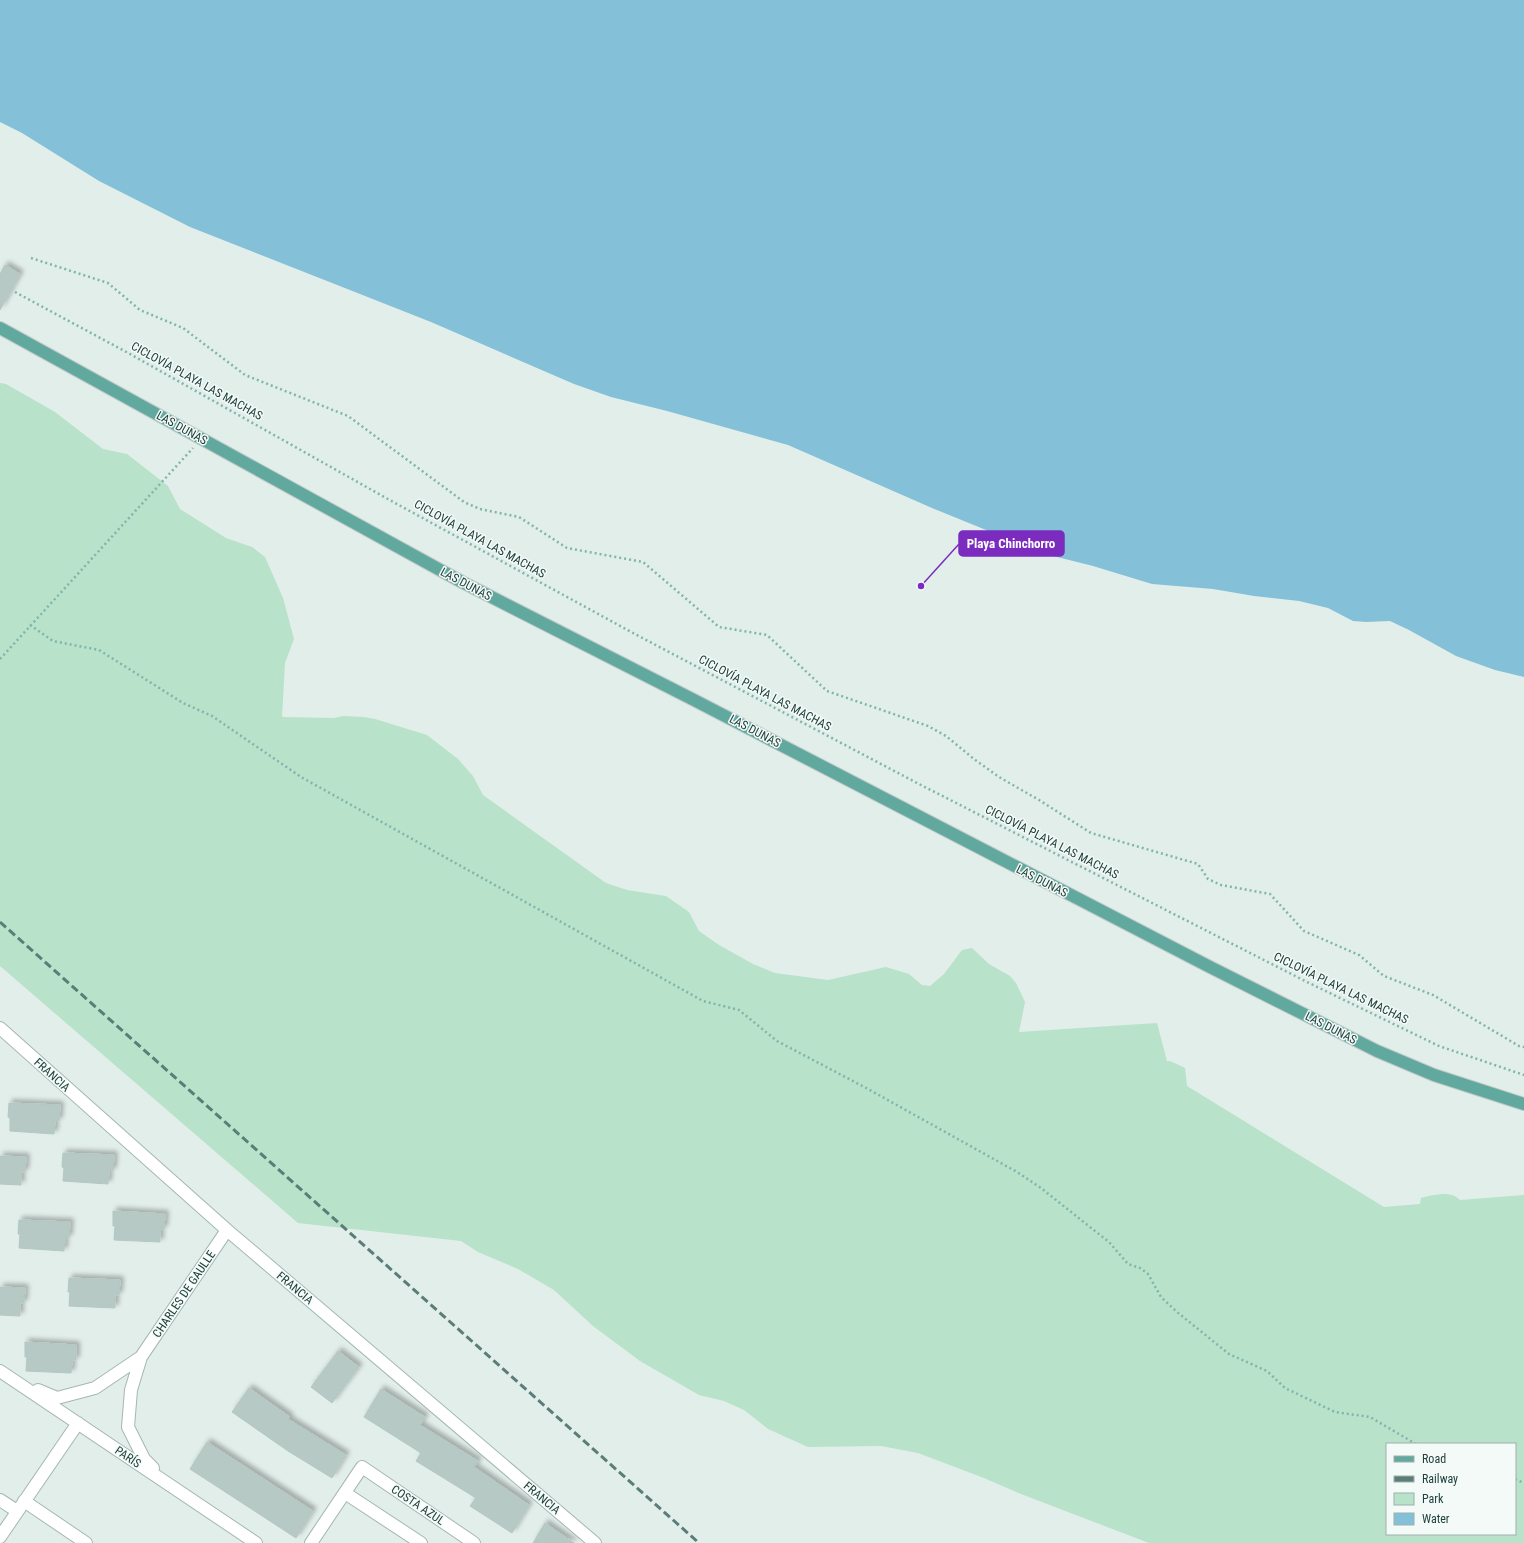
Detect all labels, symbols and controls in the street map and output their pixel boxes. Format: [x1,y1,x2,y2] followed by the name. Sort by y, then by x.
[129,338,266,423] street label: CICLOVÍA PLAYA LAS MACHAS
[154,408,210,448] street label: LAS DUNAS
[412,496,549,581] street label: CICLOVÍA PLAYA LAS MACHAS
[959,531,1064,556] callout: Playa Chinchorro
[967,536,1056,551] text: Playa Chinchorro
[438,565,494,603] street label: LAS DUNAS
[696,651,834,734] street label: CICLOVÍA PLAYA LAS MACHAS
[727,712,783,750] street label: LAS DUNAS
[983,801,1122,882] street label: CICLOVÍA PLAYA LAS MACHAS
[1014,862,1070,900] street label: LAS DUNAS
[1271,948,1411,1027] street label: CICLOVÍA PLAYA LAS MACHAS
[1303,1009,1359,1047] street label: LAS DUNAS
[31,1055,73,1095] street label: FRANCIA
[150,1248,218,1340] street label: CHARLES DE GAULLE
[274,1269,316,1307] street label: FRANCIA
[112,1442,144,1471] street label: PARÍS
[1386,1443,1516,1535] legend
[1422,1452,1446,1466] text: Road
[1422,1472,1458,1486] text: Railway
[521,1479,563,1517] street label: FRANCIA
[389,1482,448,1528] street label: COSTA AZUL
[1422,1492,1444,1506] text: Park
[1422,1512,1450,1526] text: Water

